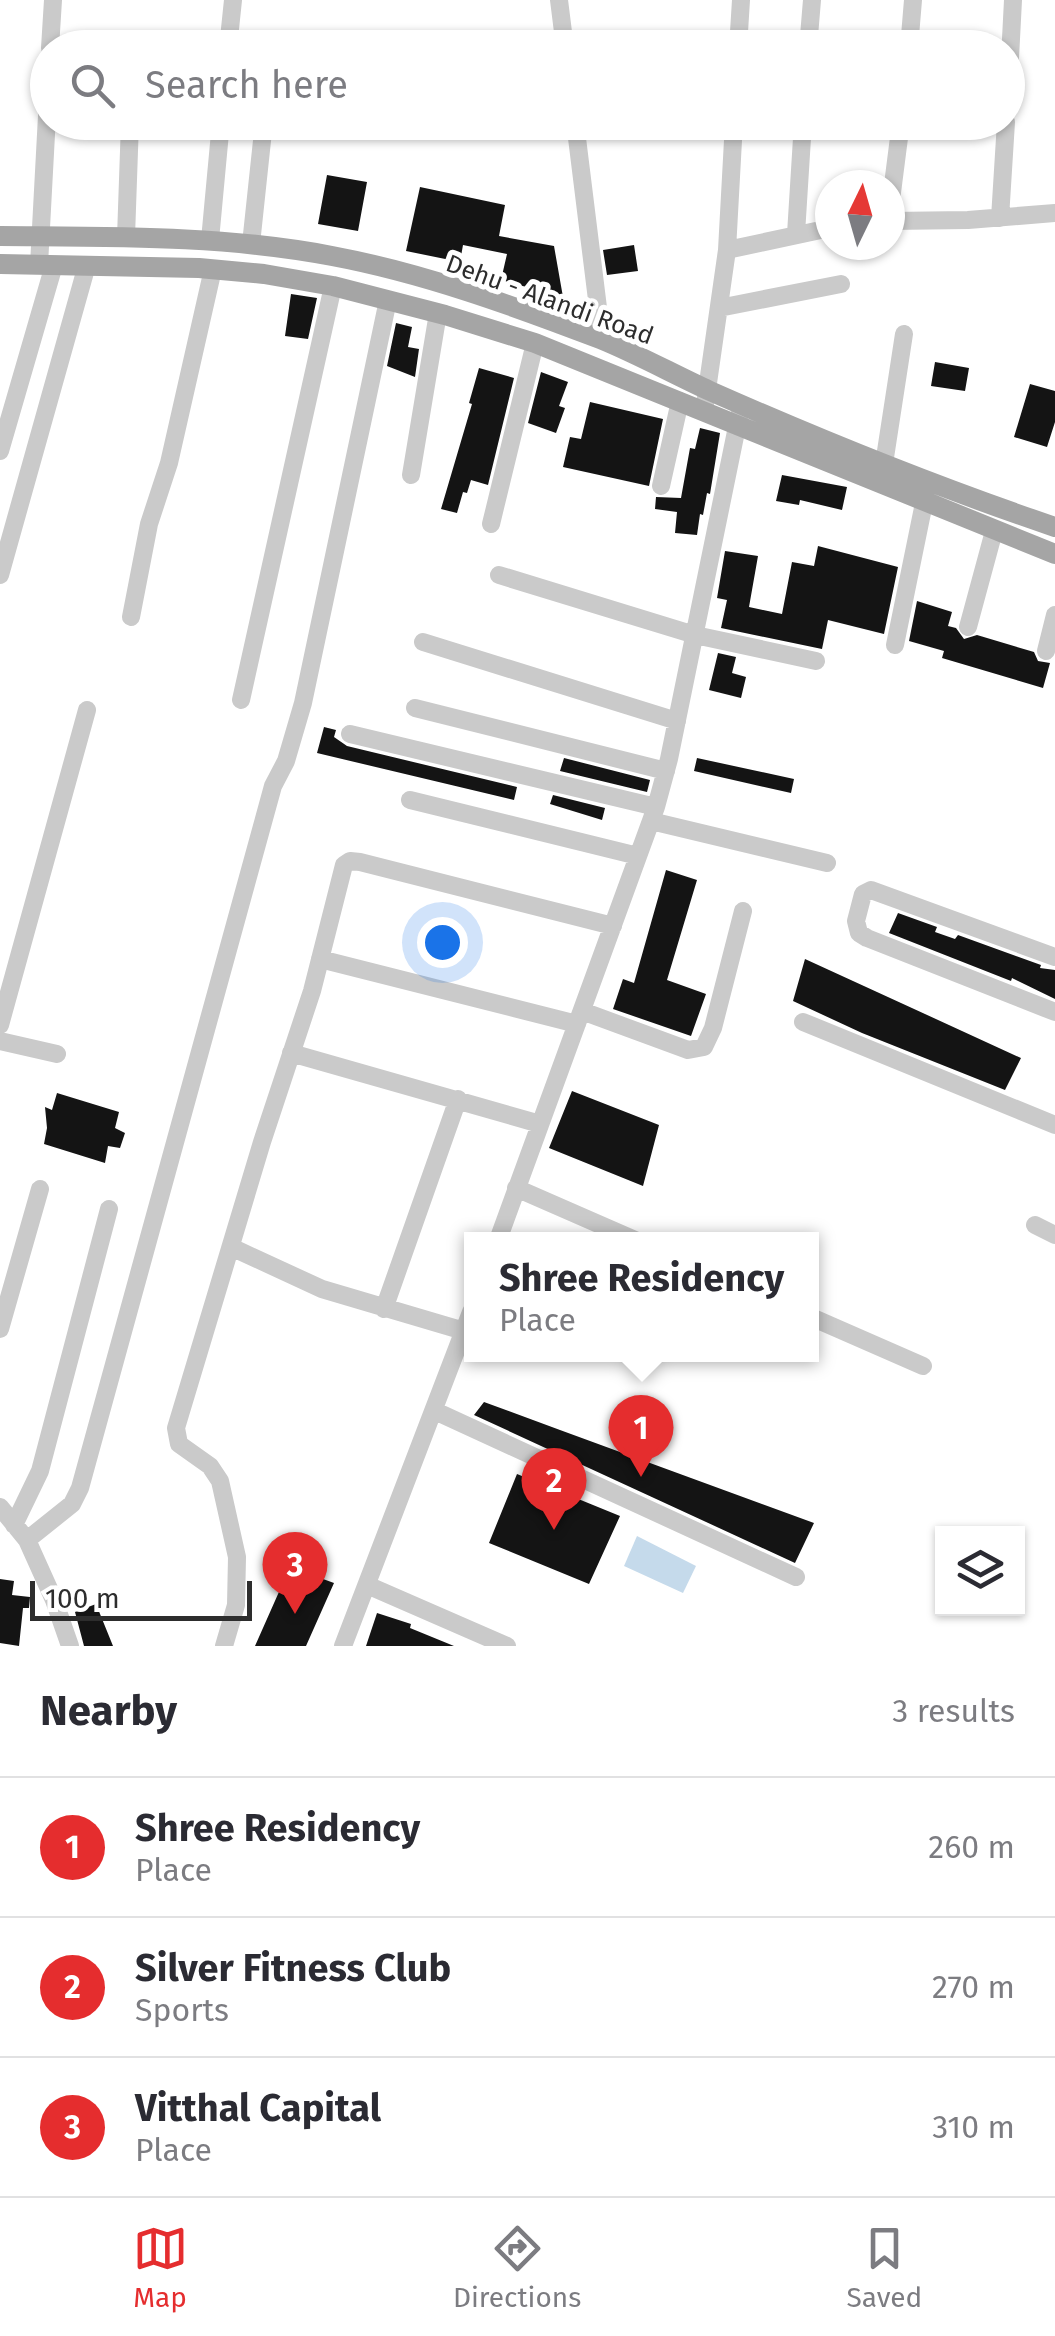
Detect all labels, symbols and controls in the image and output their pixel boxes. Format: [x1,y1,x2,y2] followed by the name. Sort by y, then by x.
[30,30,1025,140] search box
[65,58,120,113] icon: search
[145,62,348,108] text: Search here
[815,170,905,260] north arrow
[442,249,657,351] street label: Dehu - Alandi Road
[417,917,468,968] your location
[464,1232,819,1362] popup
[499,1255,784,1301] text: Shree Residency
[499,1301,576,1339] text: Place
[608,1394,674,1477] pin: 1
[522,1448,586,1530] pin: 2
[935,1526,1025,1616] map controls
[935,1526,1025,1616] button: layers
[262,1532,328,1614] pin: 3
[30,1576,252,1620] scale bar
[45,1582,120,1615] text: 100 m
[40,1686,177,1736] text: Nearby
[892,1692,1015,1730] text: 3 results
[135,1805,420,1851] text: Shree Residency
[65,1828,80,1866] text: 1
[928,1828,1015,1866] text: 260 m
[135,1851,212,1889] text: Place
[135,1945,451,1991] text: Silver Fitness Club
[64,1968,81,2006] text: 2
[932,1968,1015,2006] text: 270 m
[135,1991,229,2029] text: Sports
[135,2085,381,2131] text: Vitthal Capital
[64,2108,81,2146] text: 3
[932,2108,1015,2146] text: 310 m
[135,2131,212,2169] text: Place
[133,2221,188,2314] tab: Map
[453,2221,581,2314] tab: Directions
[847,2221,922,2314] tab: Saved

